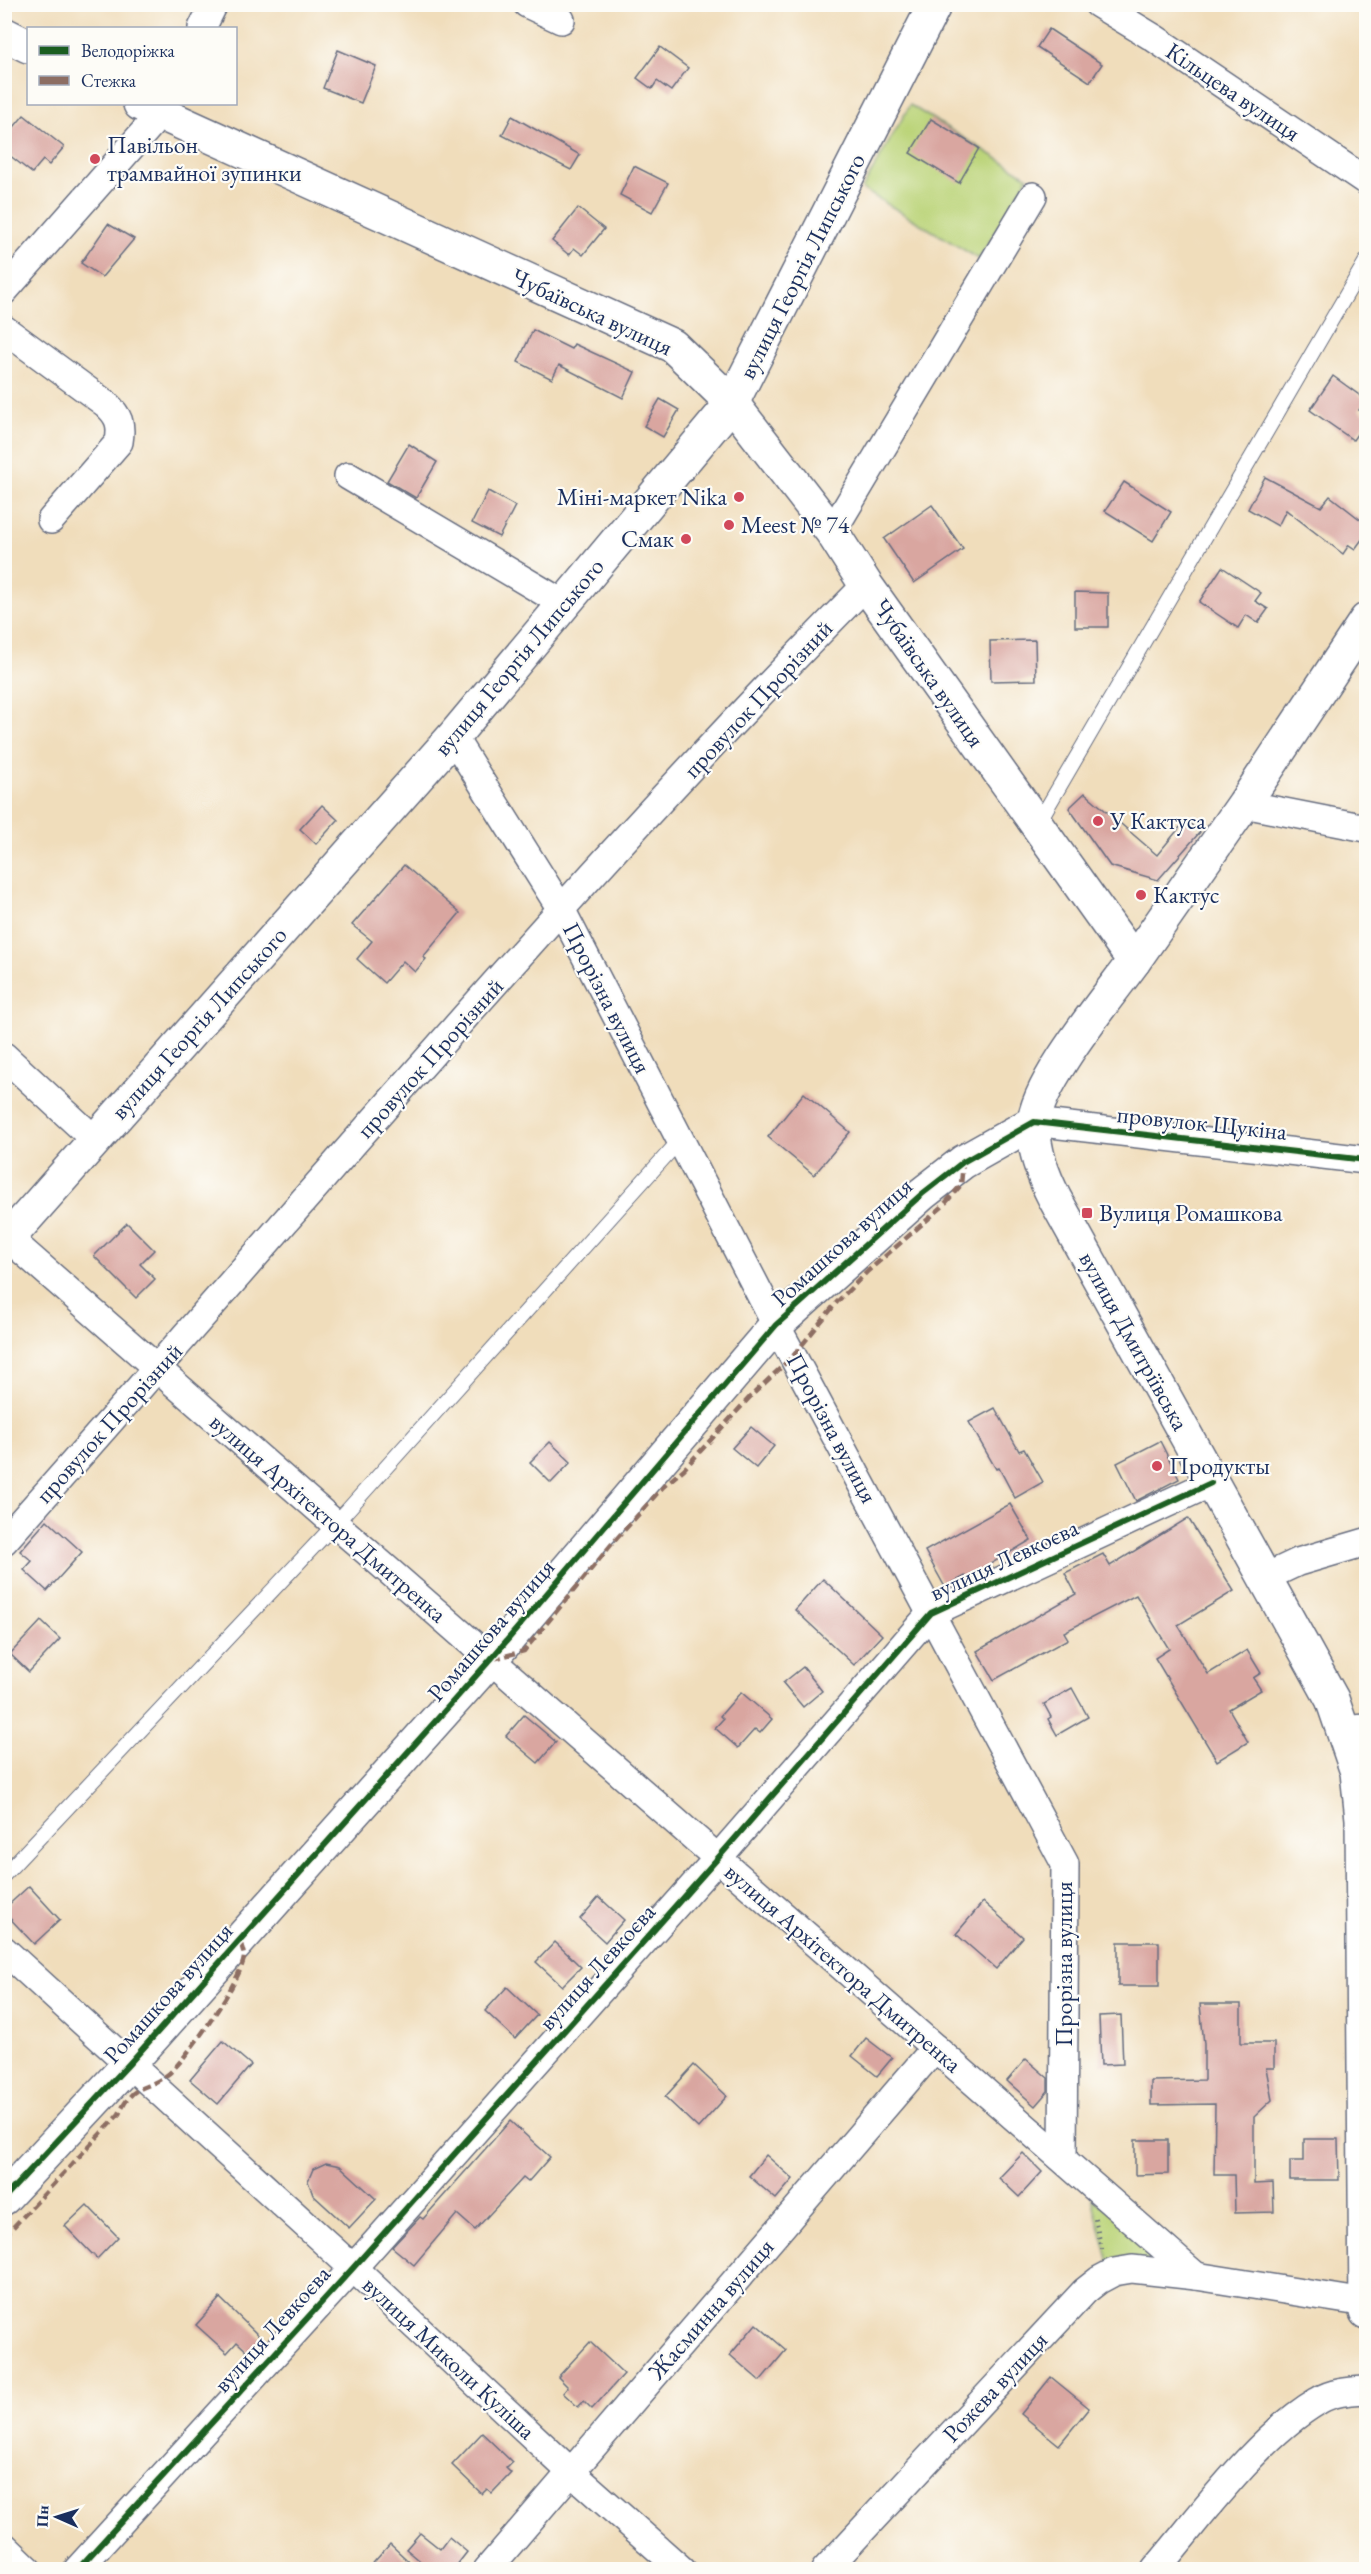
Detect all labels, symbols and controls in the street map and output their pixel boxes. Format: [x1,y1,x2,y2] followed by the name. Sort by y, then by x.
[27,27,237,105] legend
[1160,35,1307,148] street label: Кільцева вулиця
[81,39,176,62] text: Велодоріжка
[81,69,137,92] text: Стежка
[107,129,302,188] place label: Павільон трамвайної зупинки
[731,148,872,384] street label: вулиця Георгія Липського
[88,152,102,166] marker: Павільон трамвайної зупинки
[507,261,678,363] street label: Чубаївська вулиця
[557,481,727,512] place label: Міні-маркет Nika
[732,490,746,504] marker: Міні-маркет Nika
[741,509,850,540] place label: Meest № 74
[722,518,736,532] marker: Meest № 74
[621,523,675,554] place label: Смак
[679,532,693,546] marker: Смак
[427,551,611,762] street label: вулиця Георгія Липського
[867,592,992,753] street label: Чубаївська вулиця
[676,613,839,784] street label: провулок Прорізний
[1109,805,1206,836] place label: У Кактуса
[1091,814,1105,828] marker: У Кактуса
[1153,879,1219,910] place label: Кактус
[1134,888,1148,902] marker: Кактус
[556,917,659,1079] street label: Прорізна вулиця
[104,920,294,1126] street label: вулиця Георгія Липського
[349,971,510,1144] street label: провулок Прорізний
[1116,1098,1289,1147] street label: провулок Щукіна
[765,1170,919,1313] street label: Ромашкова вулиця
[1099,1197,1283,1228] place label: Вулиця Ромашкова
[1080,1206,1094,1220] marker: Вулиця Ромашкова
[1072,1246,1197,1436] street label: вулиця Дмитріївська
[28,1336,189,1509] street label: провулок Прорізний
[780,1347,885,1508] street label: Прорізна вулиця
[203,1406,454,1629] street label: вулиця Архітектора Дмитренка
[1169,1450,1270,1481] place label: Продукты
[1150,1459,1164,1473] marker: Продукты
[924,1511,1083,1608] street label: вулиця Левкоєва
[420,1552,561,1708] street label: Ромашкова вулиця
[718,1856,969,2079] street label: вулиця Архітектора Дмитренка
[1048,1881,1079,2047] street label: Прорізна вулиця
[531,1896,662,2037] street label: вулиця Левкоєва
[96,1915,239,2070] street label: Ромашкова вулиця
[640,2232,781,2386] street label: Жасминна вулиця
[206,2258,337,2399] street label: вулиця Левкоєва
[356,2269,543,2446] street label: вулиця Миколи Куліша
[935,2324,1054,2449] street label: Рожева вулиця
[27,2487,87,2547] north arrow
[31,2505,54,2528] text: Пн

